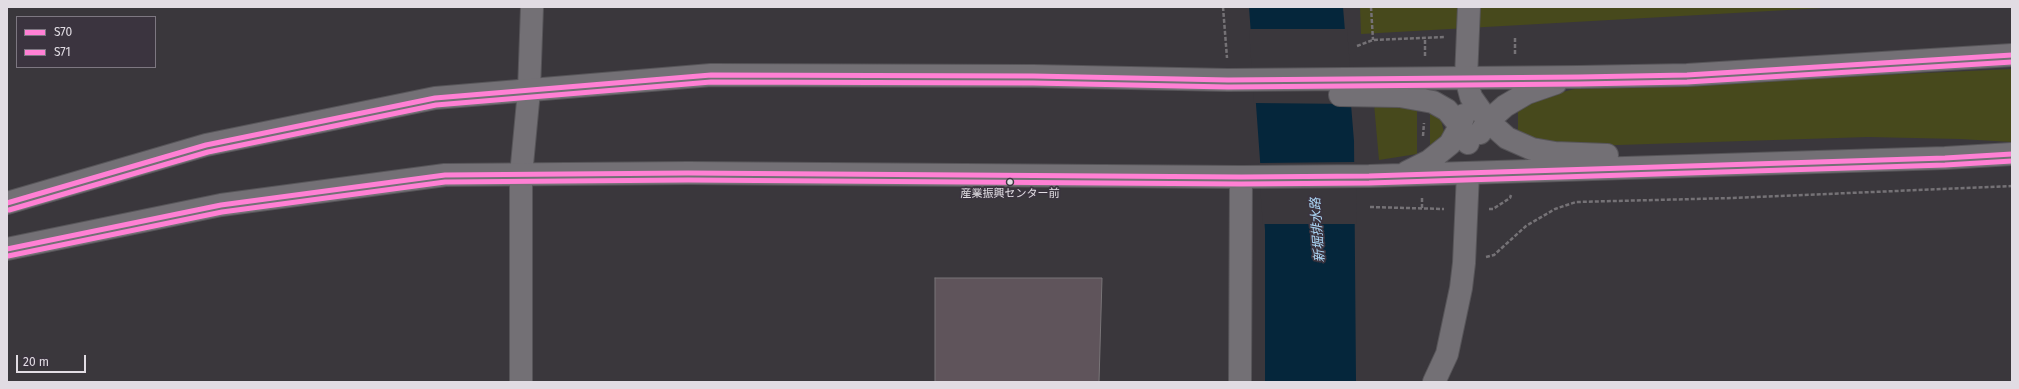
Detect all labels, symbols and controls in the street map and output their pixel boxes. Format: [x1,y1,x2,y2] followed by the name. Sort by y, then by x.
[16,16,156,68] legend
[54,25,72,39] text: S70
[54,45,71,59] text: S71
[1005,177,1015,187] marker: 産業振興センター前
[961,187,1059,201] place label: 産業振興センター前
[1308,197,1328,263] water label: 新堀排水路
[18,347,88,373] scale bar
[23,355,49,369] text: 20 m

